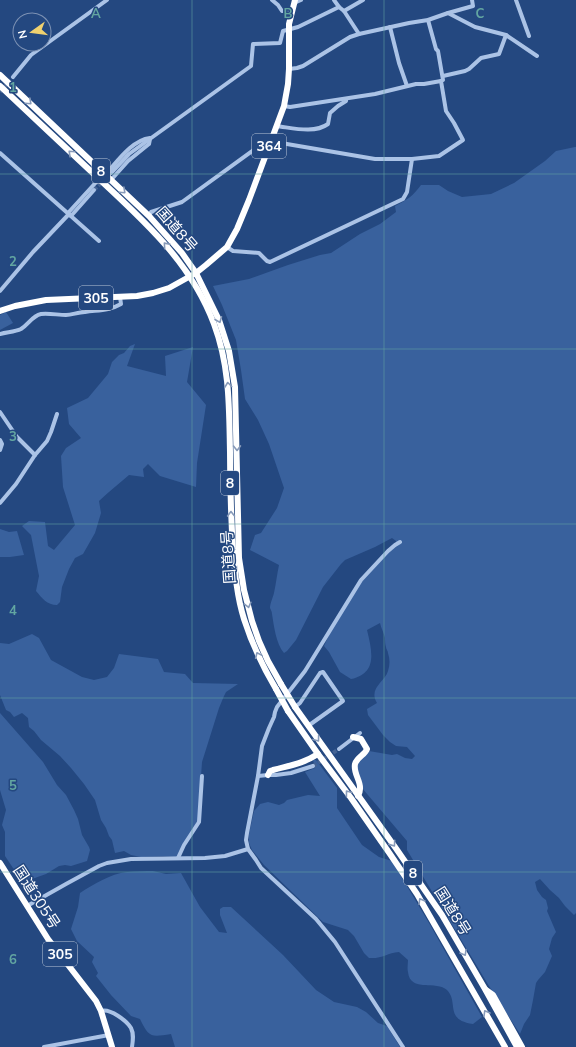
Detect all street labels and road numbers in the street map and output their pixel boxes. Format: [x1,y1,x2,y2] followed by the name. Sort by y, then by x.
[252,134,286,158] road number: 364
[92,159,110,183] road number: 8
[152,202,202,256] street label: 国道8号
[79,286,113,310] road number: 305
[221,471,239,495] road number: 8
[217,529,239,585] street label: 国道8号
[404,861,422,885] road number: 8
[9,862,65,932] street label: 国道305号
[431,883,475,939] street label: 国道8号
[43,942,77,966] road number: 305

